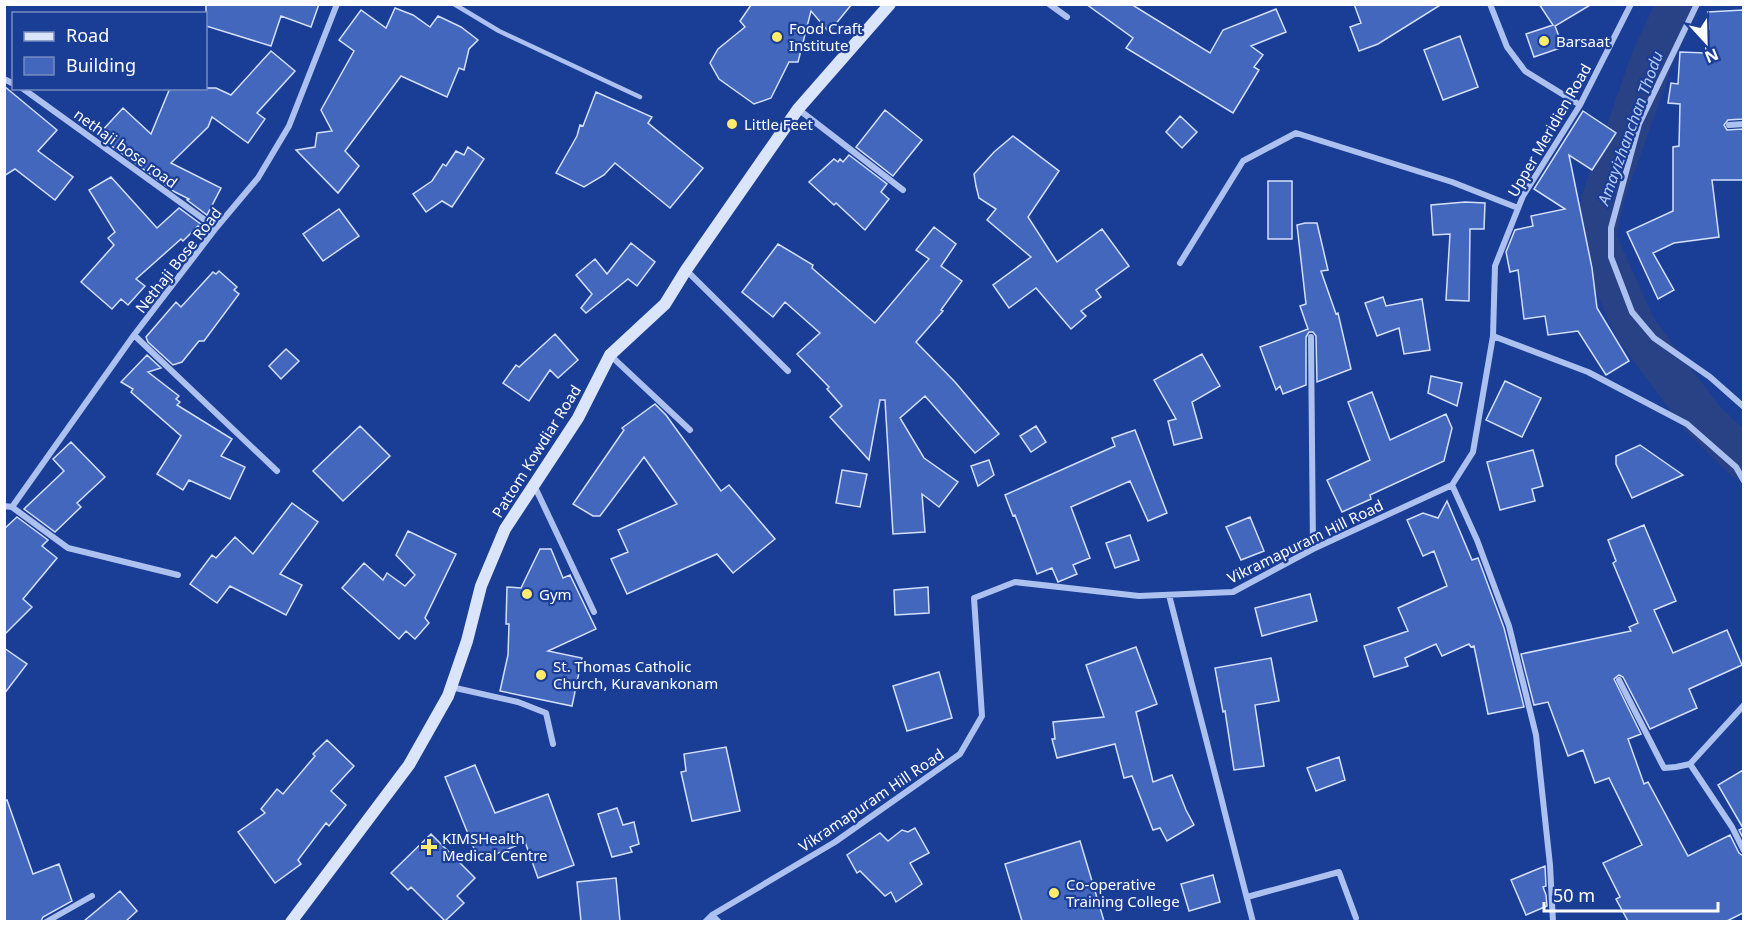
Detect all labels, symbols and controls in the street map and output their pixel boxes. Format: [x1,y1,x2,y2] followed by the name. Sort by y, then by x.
[12,12,207,90] legend
[1676,12,1736,72] north arrow
[789,18,863,55] place label: Food Craft Institute
[66,23,109,47] text: Road
[770,30,784,44] marker: Food Craft Institute
[1556,31,1610,51] place label: Barsaat
[1537,34,1551,48] marker: Barsaat
[1701,43,1722,69] text: N
[1592,48,1668,209] water label: Amayizhanchan Thodu
[66,53,136,77] text: Building
[1503,60,1595,200] street label: Upper Meridien Road
[70,104,182,192] street label: nethaji bose road
[744,114,813,134] place label: Little Feet
[725,117,739,131] marker: Little Feet
[130,203,226,317] street label: Nethaji Bose Road
[487,381,585,521] street label: Pattom Kowdiar Road
[1224,495,1386,587] street label: Vikramapuram Hill Road
[539,584,572,604] place label: Gym
[520,587,534,601] marker: Gym
[553,656,718,693] place label: St. Thomas Catholic Church, Kuravankonam
[534,668,548,682] marker: St. Thomas Catholic Church, Kuravankonam
[795,744,947,856] street label: Vikramapuram Hill Road
[442,828,548,865] place label: KIMSHealth Medical Centre
[420,838,438,856] marker: KIMSHealth Medical Centre
[1066,874,1180,911] place label: Co-operative Training College
[1544,875,1718,913] scale bar
[1553,883,1595,907] text: 50 m
[1047,886,1061,900] marker: Co-operative Training College

